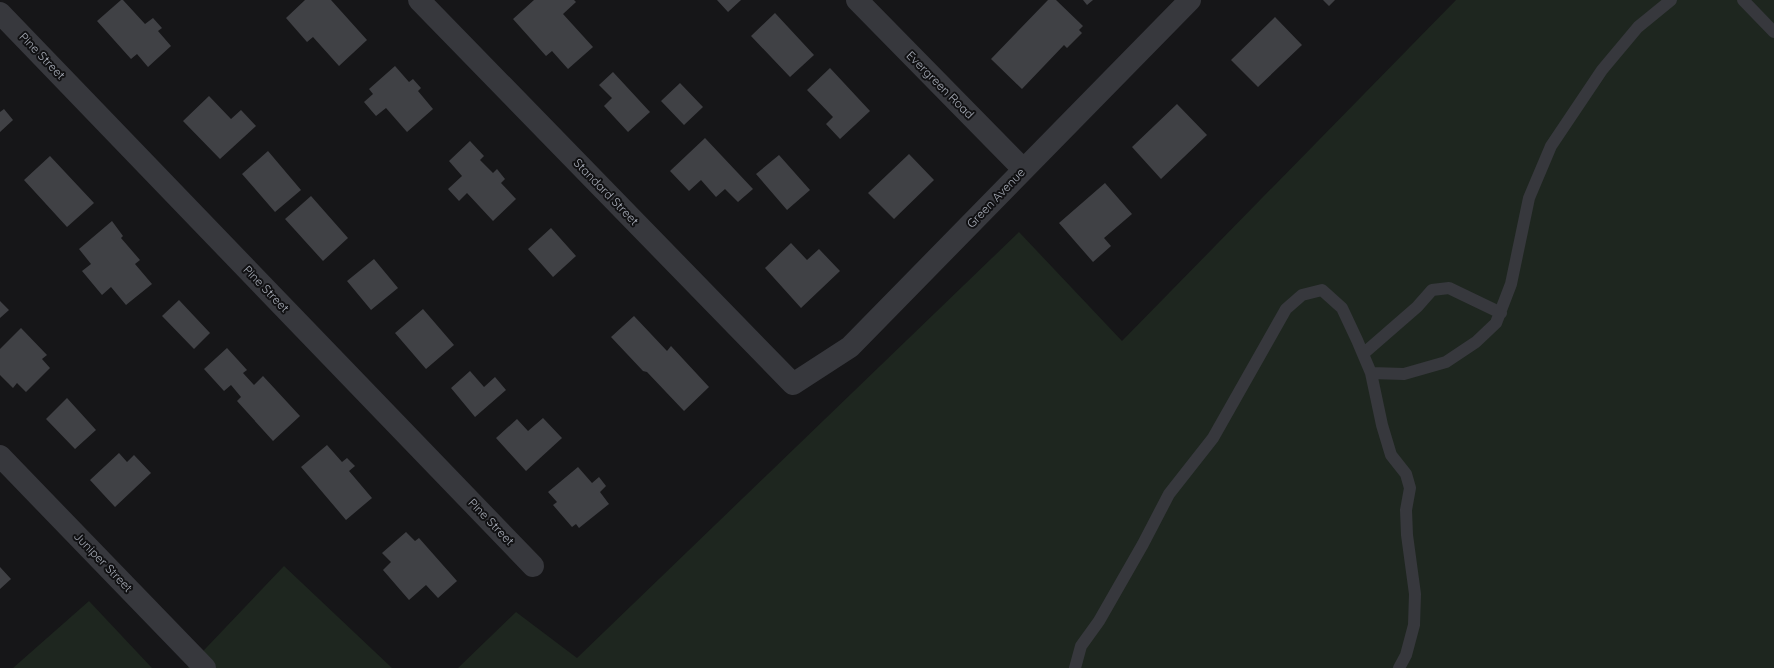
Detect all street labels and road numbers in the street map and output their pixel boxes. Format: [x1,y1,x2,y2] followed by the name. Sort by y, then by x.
[16,29,68,82] street label: Pine Street
[903,48,977,122] street label: Evergreen Road
[571,155,642,228] street label: Standard Street
[963,164,1028,231] street label: Green Avenue
[240,262,292,315] street label: Pine Street
[465,495,517,548] street label: Pine Street
[71,528,136,595] street label: Juniper Street

